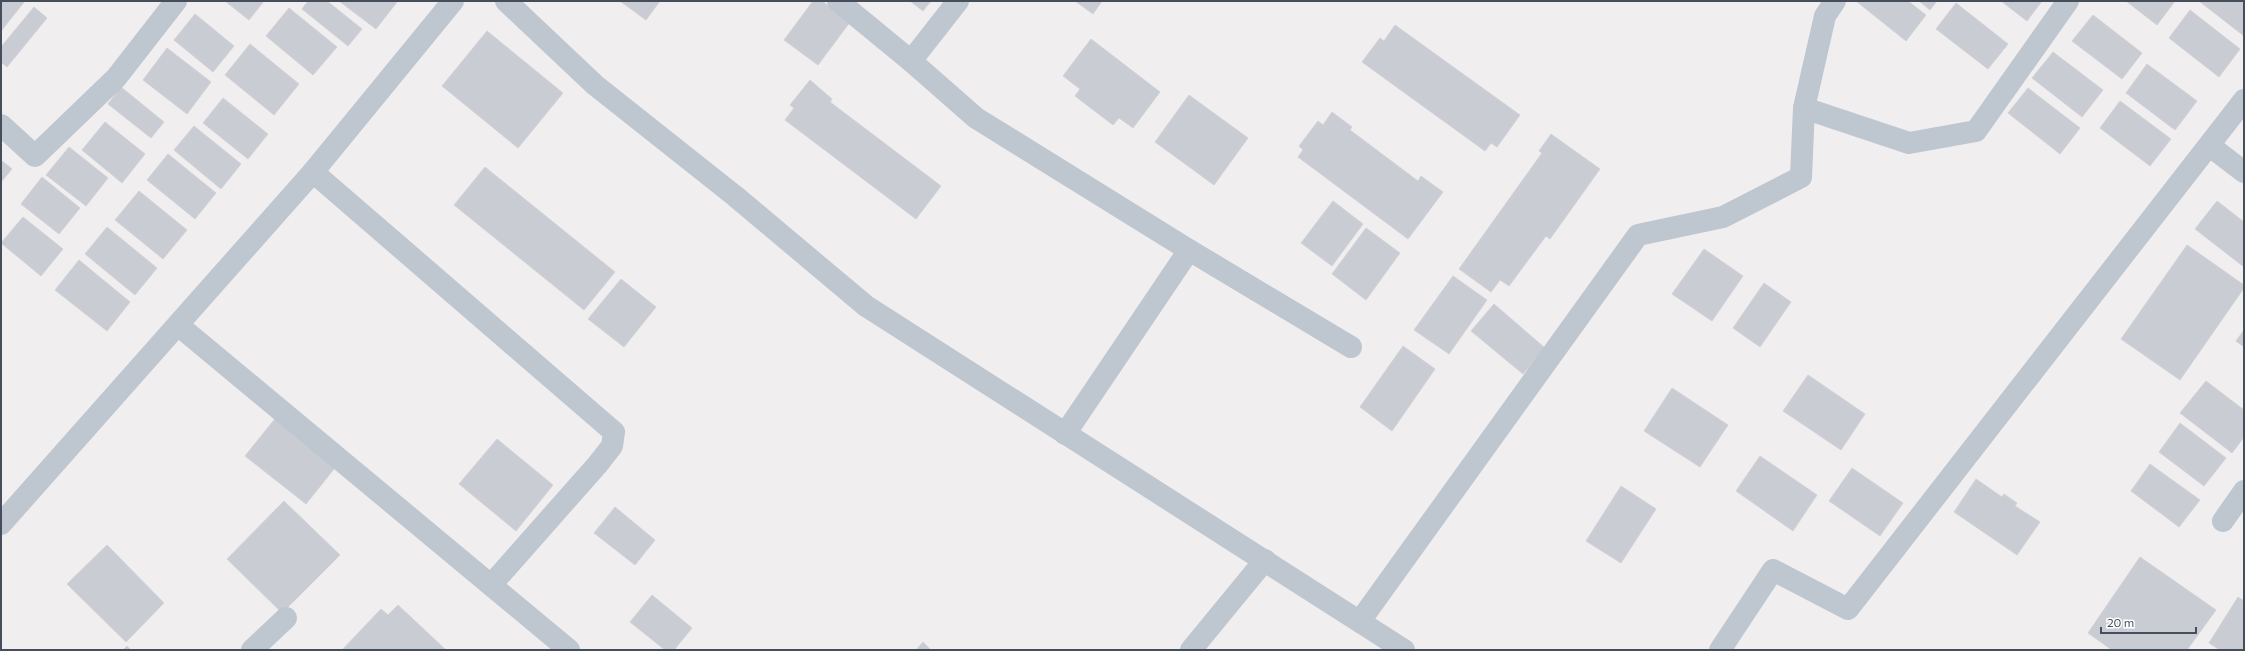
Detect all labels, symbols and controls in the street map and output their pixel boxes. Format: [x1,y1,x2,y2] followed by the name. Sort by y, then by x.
[2101,609,2196,635] scale bar
[2107,615,2134,629] text: 20 m

